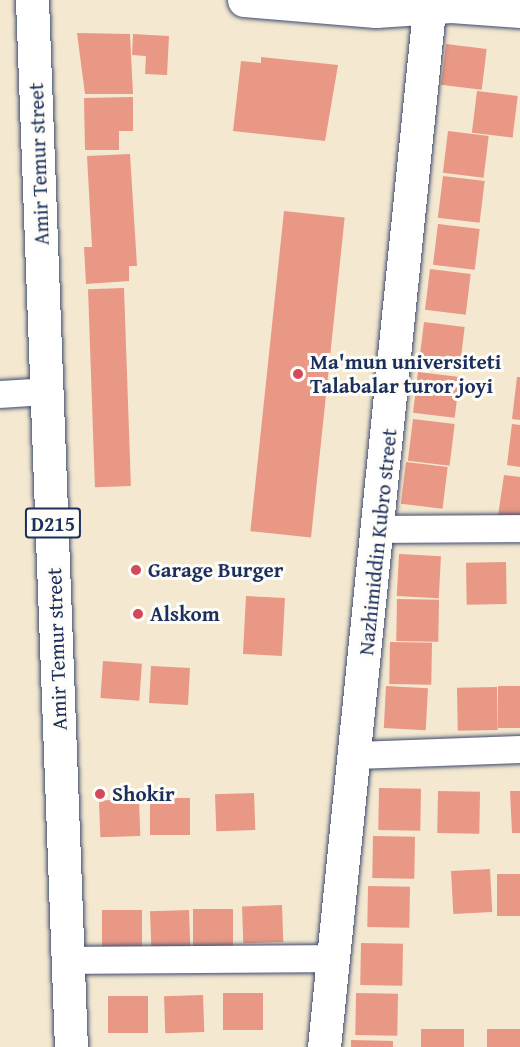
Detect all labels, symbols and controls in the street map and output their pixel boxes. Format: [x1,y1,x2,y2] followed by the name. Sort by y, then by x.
[24,82,54,246] street label: Amir Temur street
[310,349,501,399] place label: Ma'mun universiteti Talabalar turor joyi
[291,367,305,381] marker: Ma'mun universiteti Talabalar turor joyi
[354,427,402,657] street label: Nazhimiddin Kubro street
[25,506,82,540] road number: D215
[148,557,283,583] place label: Garage Burger
[129,563,143,577] marker: Garage Burger
[42,567,72,731] street label: Amir Temur street
[150,601,220,627] place label: Alskom
[131,607,145,621] marker: Alskom
[112,781,175,807] place label: Shokir
[93,787,107,801] marker: Shokir

